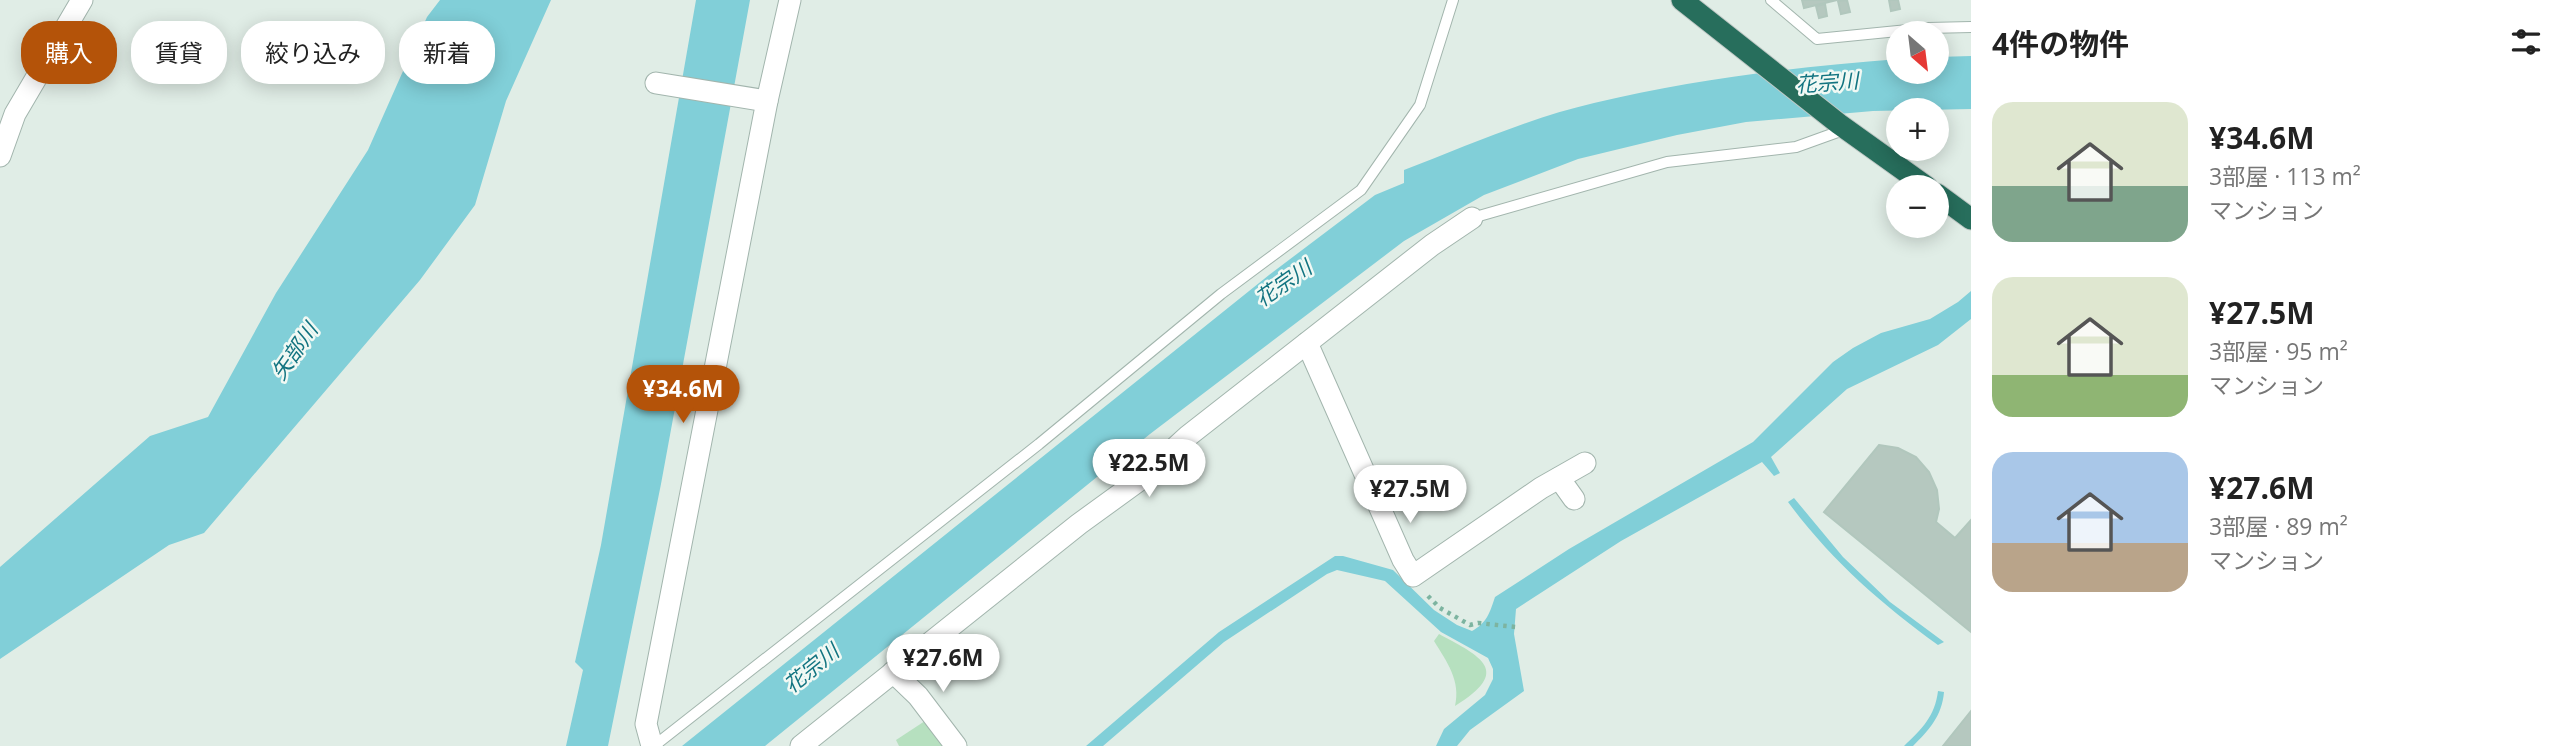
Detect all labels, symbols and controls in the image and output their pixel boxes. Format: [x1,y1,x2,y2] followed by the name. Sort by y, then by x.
[21,21,117,84] chip: 購入
[131,21,227,84] chip: 賃貸
[241,21,385,84] chip: 絞り込み
[399,21,495,84] chip: 新着
[1886,21,1950,84] north arrow
[1886,21,1949,238] map controls
[1992,23,2129,64] text: 4件の物件
[2507,23,2545,61] icon: filters
[1795,66,1861,98] water label: 花宗川
[1886,98,1949,161] button: +
[2209,117,2314,158] text: ¥34.6M
[2048,130,2132,214] icon: home
[2209,160,2361,192] text: 3部屋 · 113 m²
[1886,175,1949,238] button: −
[2209,194,2324,226] text: マンション
[1249,252,1318,313] water label: 花宗川
[2209,292,2314,333] text: ¥27.5M
[2048,305,2132,389] icon: home
[264,316,325,385] water label: 矢部川
[2209,335,2348,367] text: 3部屋 · 95 m²
[626,366,740,425] pin: ¥34.6M
[2209,369,2324,401] text: マンション
[643,372,723,404] text: ¥34.6M
[1092,440,1206,499] pin: ¥22.5M
[1109,446,1189,478] text: ¥22.5M
[1353,466,1467,525] pin: ¥27.5M
[2209,467,2314,508] text: ¥27.6M
[1370,472,1450,504] text: ¥27.5M
[2048,480,2132,564] icon: home
[2209,510,2348,542] text: 3部屋 · 89 m²
[2209,544,2324,576] text: マンション
[886,634,1000,694] pin: ¥27.6M
[778,636,846,699] water label: 花宗川
[903,641,983,673] text: ¥27.6M

